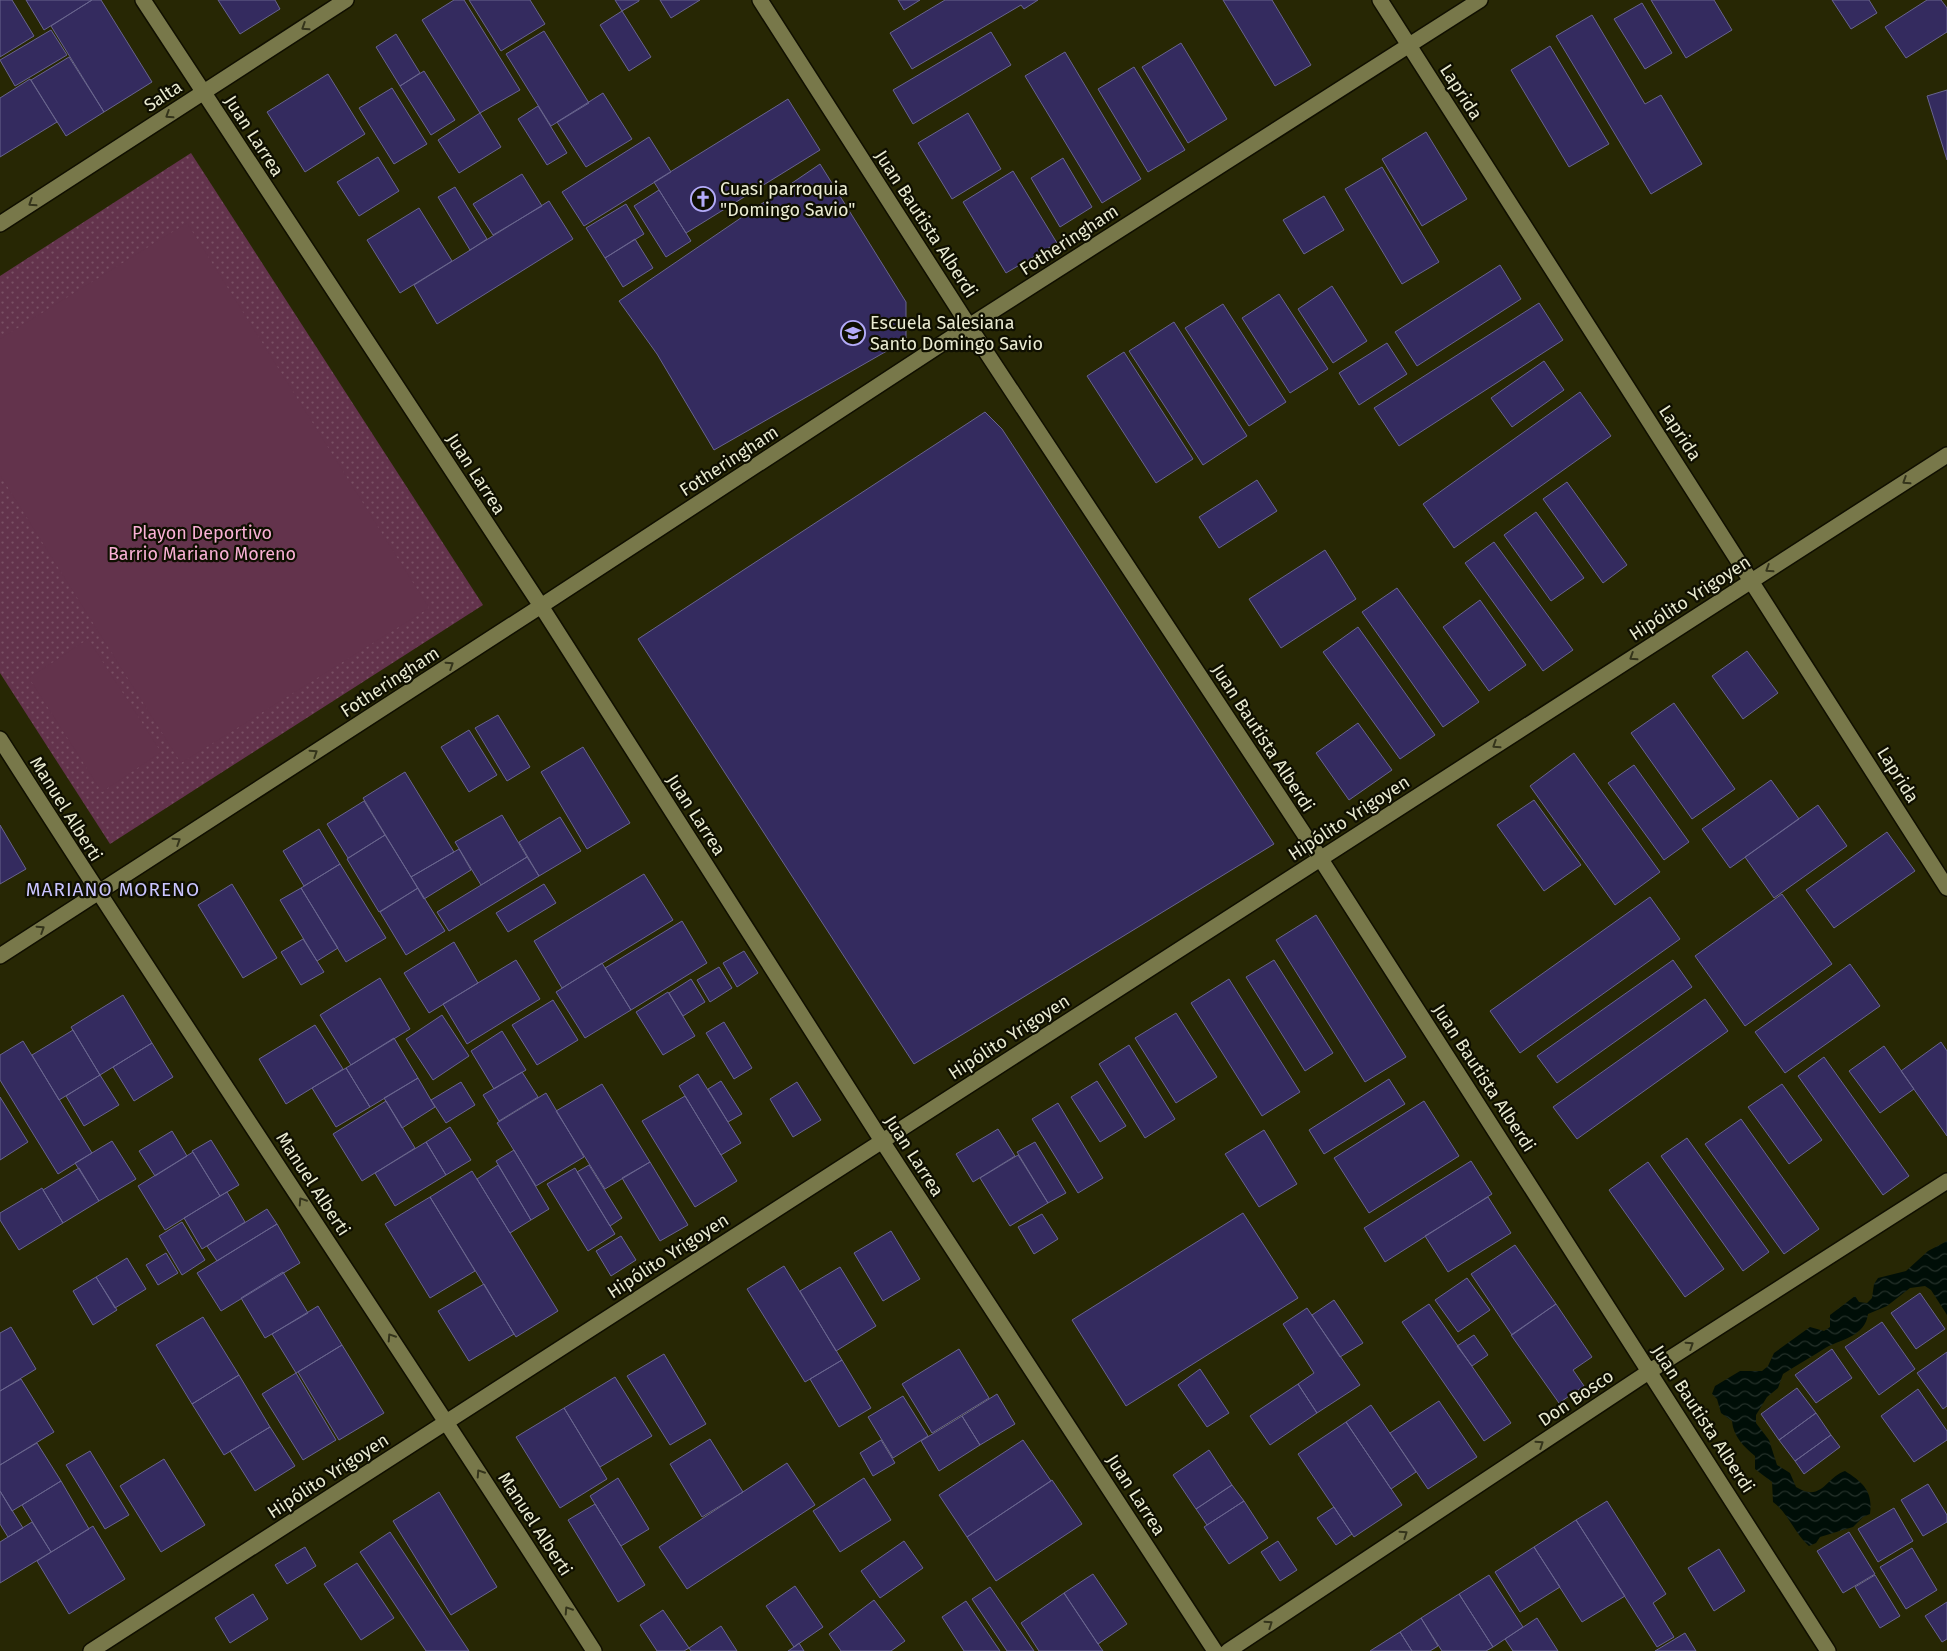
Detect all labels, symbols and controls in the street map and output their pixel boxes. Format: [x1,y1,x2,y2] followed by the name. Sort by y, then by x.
[301,20,310,30] one-way arrow
[1435,60,1487,124] street label: Laprida
[140,76,186,116] street label: Salta
[220,91,288,181] street label: Juan Larrea
[165,109,174,118] one-way arrow
[870,146,982,302] street label: Juan Bautista Alberdi
[720,178,855,221] place label: Cuasi parroquia "Domingo Savio"
[690,186,716,212] church icon: Cuasi parroquia "Domingo Savio"
[29,197,38,206] one-way arrow
[1016,200,1122,280] street label: Fotheringham
[870,312,1043,355] place label: Escuela Salesiana Santo Domingo Savio
[840,320,866,346] school or university icon: Escuela Salesiana Santo Domingo Savio
[1654,401,1706,465] street label: Laprida
[676,421,782,501] street label: Fotheringham
[442,429,510,519] street label: Juan Larrea
[1902,475,1912,484] one-way arrow
[108,522,296,565] park label: Playon Deportivo Barrio Mariano Moreno
[1625,551,1755,645] street label: Hipólito Yrigoyen
[1766,563,1775,572] one-way arrow
[337,642,443,722] street label: Fotheringham
[1629,651,1638,660] one-way arrow
[1207,660,1319,816] street label: Juan Bautista Alberdi
[445,662,454,671] one-way arrow
[1493,739,1502,748] one-way arrow
[1872,743,1924,807] street label: Laprida
[308,750,317,759] one-way arrow
[25,753,107,865] street label: Manuel Alberti
[662,770,730,860] street label: Juan Larrea
[1284,771,1414,865] street label: Hipólito Yrigoyen
[172,837,181,847] one-way arrow
[26,878,200,901] district label: MARIANO MORENO
[35,926,44,935] one-way arrow
[944,990,1074,1084] street label: Hipólito Yrigoyen
[1428,1000,1540,1156] street label: Juan Bautista Alberdi
[880,1111,948,1201] street label: Juan Larrea
[271,1128,355,1240] street label: Manuel Alberti
[299,1198,308,1207] one-way arrow
[603,1209,733,1303] street label: Hipólito Yrigoyen
[388,1333,397,1343] one-way arrow
[1647,1341,1759,1497] street label: Juan Bautista Alberdi
[1685,1342,1694,1352] one-way arrow
[1534,1365,1618,1431] street label: Don Bosco
[263,1429,393,1523] street label: Hipólito Yrigoyen
[1534,1441,1543,1450] one-way arrow
[1102,1450,1170,1540] street label: Juan Larrea
[493,1468,577,1580] street label: Manuel Alberti
[477,1469,486,1479] one-way arrow
[1399,1531,1408,1540] one-way arrow
[564,1606,574,1615] one-way arrow
[1263,1621,1273,1630] one-way arrow

